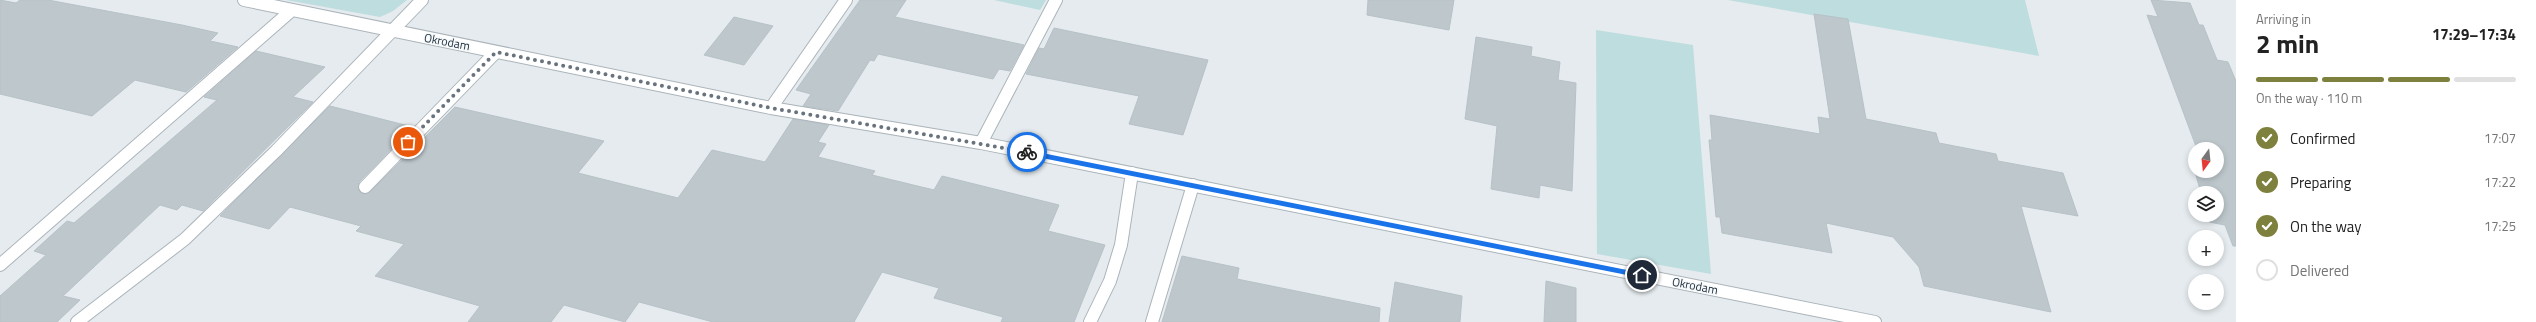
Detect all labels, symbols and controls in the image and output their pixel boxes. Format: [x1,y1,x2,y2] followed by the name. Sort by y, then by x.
[2256,9,2311,29] text: Arriving in
[2432,23,2516,46] text: 17:29–17:34
[2256,24,2319,63] text: 2 min
[422,28,472,55] street label: Okrodam
[2256,88,2362,108] text: On the way · 110 m
[391,125,425,159] pin
[2256,127,2278,149] icon: check
[2290,127,2355,150] text: Confirmed
[2484,128,2516,148] text: 17:07
[397,131,419,153] icon: bag
[1007,132,1047,172] courier
[1016,141,1038,163] icon: bike
[2188,142,2224,178] north arrow
[2188,142,2224,310] map controls
[2256,171,2278,193] icon: check
[2290,171,2351,194] text: Preparing
[2484,172,2516,192] text: 17:22
[2188,186,2224,222] button: layers
[2256,215,2278,237] icon: check
[2290,215,2362,238] text: On the way
[2484,216,2516,236] text: 17:25
[2188,230,2224,266] button: +
[1625,258,1659,292] pin
[2290,259,2349,282] text: Delivered
[1631,264,1653,286] icon: home
[1670,272,1720,299] street label: Okrodam
[2188,274,2224,310] button: −

